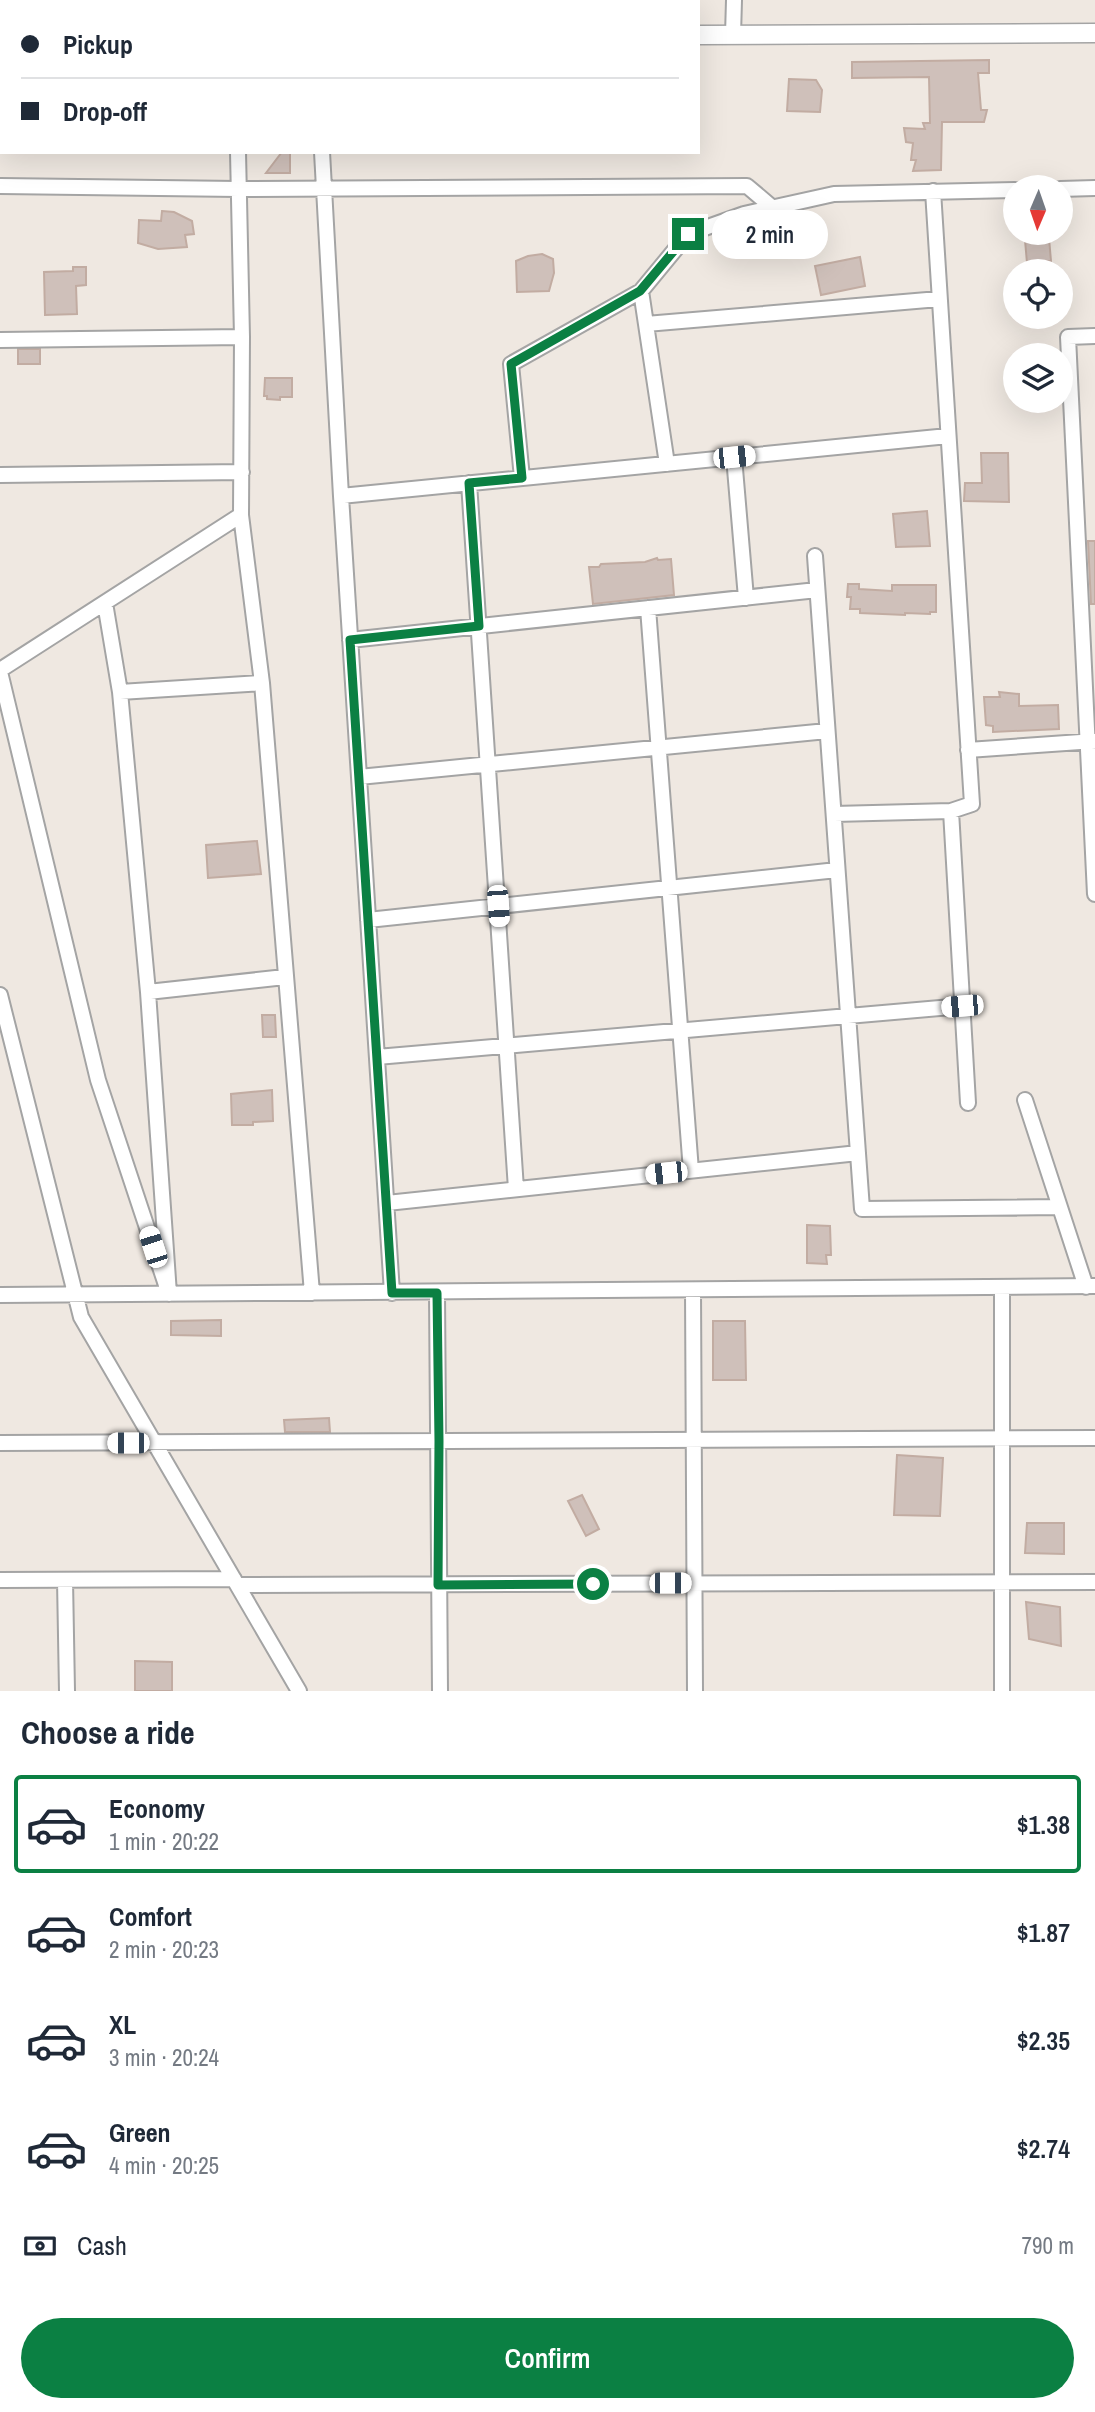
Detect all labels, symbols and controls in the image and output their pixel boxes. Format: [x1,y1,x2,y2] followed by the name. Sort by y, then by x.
[63,27,133,62] text: Pickup
[63,94,147,129] text: Drop-off
[1003,175,1073,245] north arrow
[1003,175,1073,413] map controls
[712,210,828,258] callout: 2 min
[672,218,704,250] route end
[746,219,794,250] text: 2 min
[1003,259,1073,329] button: locate
[1003,343,1073,413] button: layers
[713,444,756,470] car
[487,884,510,928] car
[941,994,984,1018] car
[645,1160,688,1186] car
[137,1224,170,1270] car
[108,1433,150,1454] car
[577,1568,609,1600] route start
[650,1573,692,1594] car
[21,1711,195,1754] text: Choose a ride
[109,1791,205,1826] text: Economy
[25,1793,88,1856] icon: car
[1017,1807,1070,1842] text: $1.38
[109,1826,219,1857] text: 1 min · 20:22
[109,1899,192,1934] text: Comfort
[25,1901,88,1964] icon: car
[1017,1915,1070,1950] text: $1.87
[109,1934,219,1965] text: 2 min · 20:23
[109,2007,136,2042] text: XL
[25,2009,88,2072] icon: car
[1017,2023,1070,2058] text: $2.35
[109,2042,219,2073] text: 3 min · 20:24
[109,2115,171,2150] text: Green
[25,2117,88,2180] icon: car
[1017,2131,1070,2166] text: $2.74
[109,2150,219,2181] text: 4 min · 20:25
[21,2227,59,2265] icon: cash
[77,2228,127,2263] text: Cash
[1022,2230,1074,2261] text: 790 m
[21,2318,1074,2398] button: Confirm

